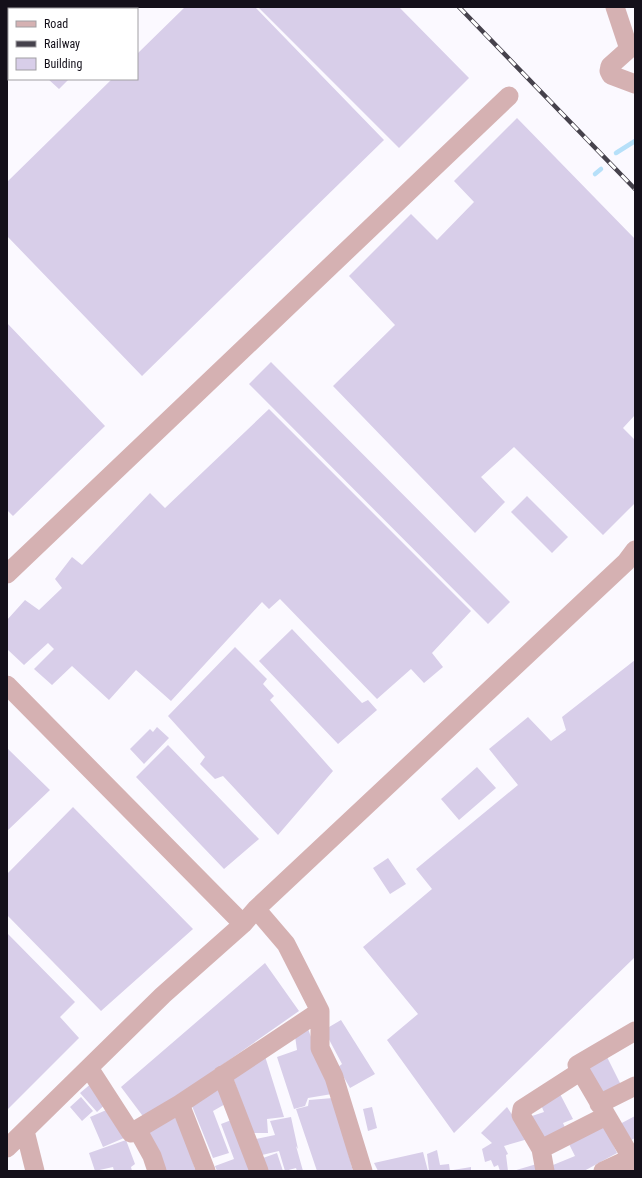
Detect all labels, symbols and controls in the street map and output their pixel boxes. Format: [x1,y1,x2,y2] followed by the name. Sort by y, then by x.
[8,8,138,80] legend
[44,17,68,31] text: Road
[44,37,80,51] text: Railway
[44,57,82,71] text: Building

